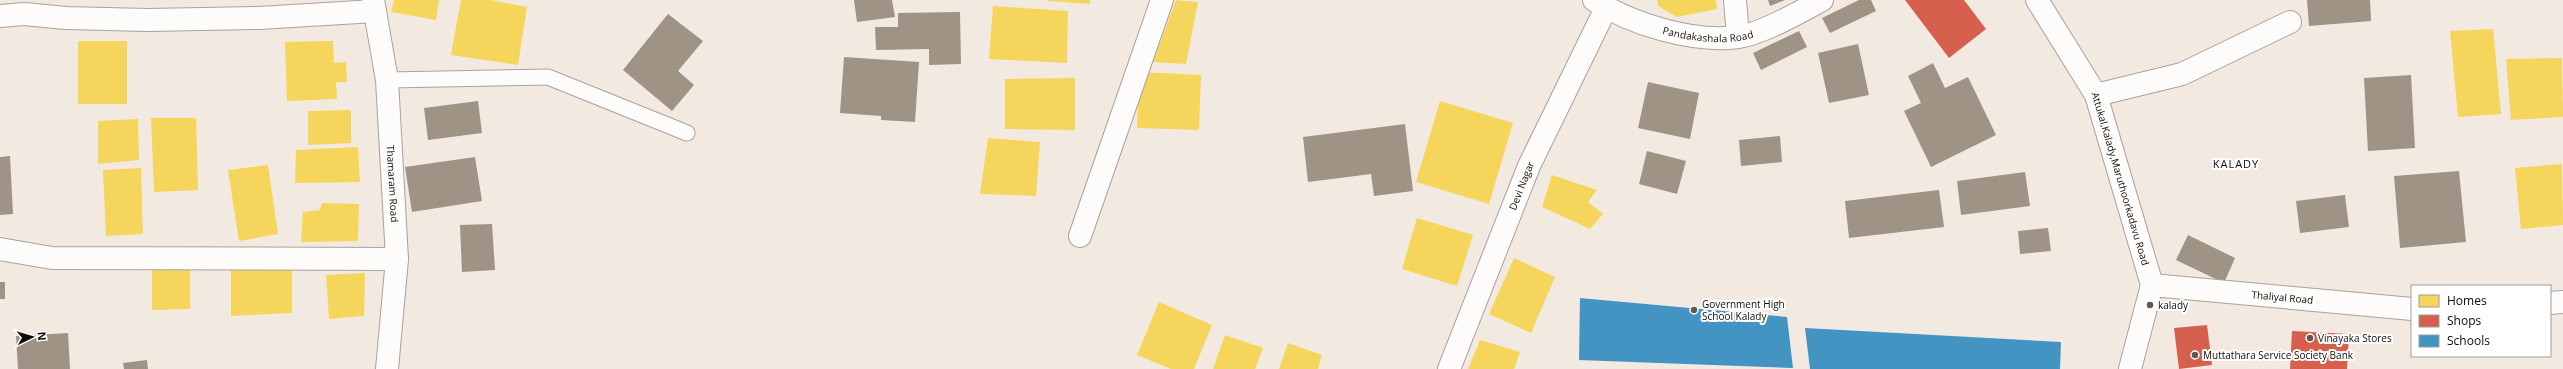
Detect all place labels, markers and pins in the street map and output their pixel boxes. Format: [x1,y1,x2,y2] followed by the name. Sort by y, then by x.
[1702,297,1785,323] place label: Government High School Kalady
[2158,298,2189,312] place label: kalady
[2145,300,2155,310] marker: kalady
[1689,305,1699,315] marker: Government High School Kalady
[2318,331,2392,345] place label: Vinayaka Stores
[2305,333,2315,343] marker: Vinayaka Stores
[2203,348,2354,362] place label: Muttathara Service Society Bank
[2190,350,2200,360] marker: Muttathara Service Society Bank

